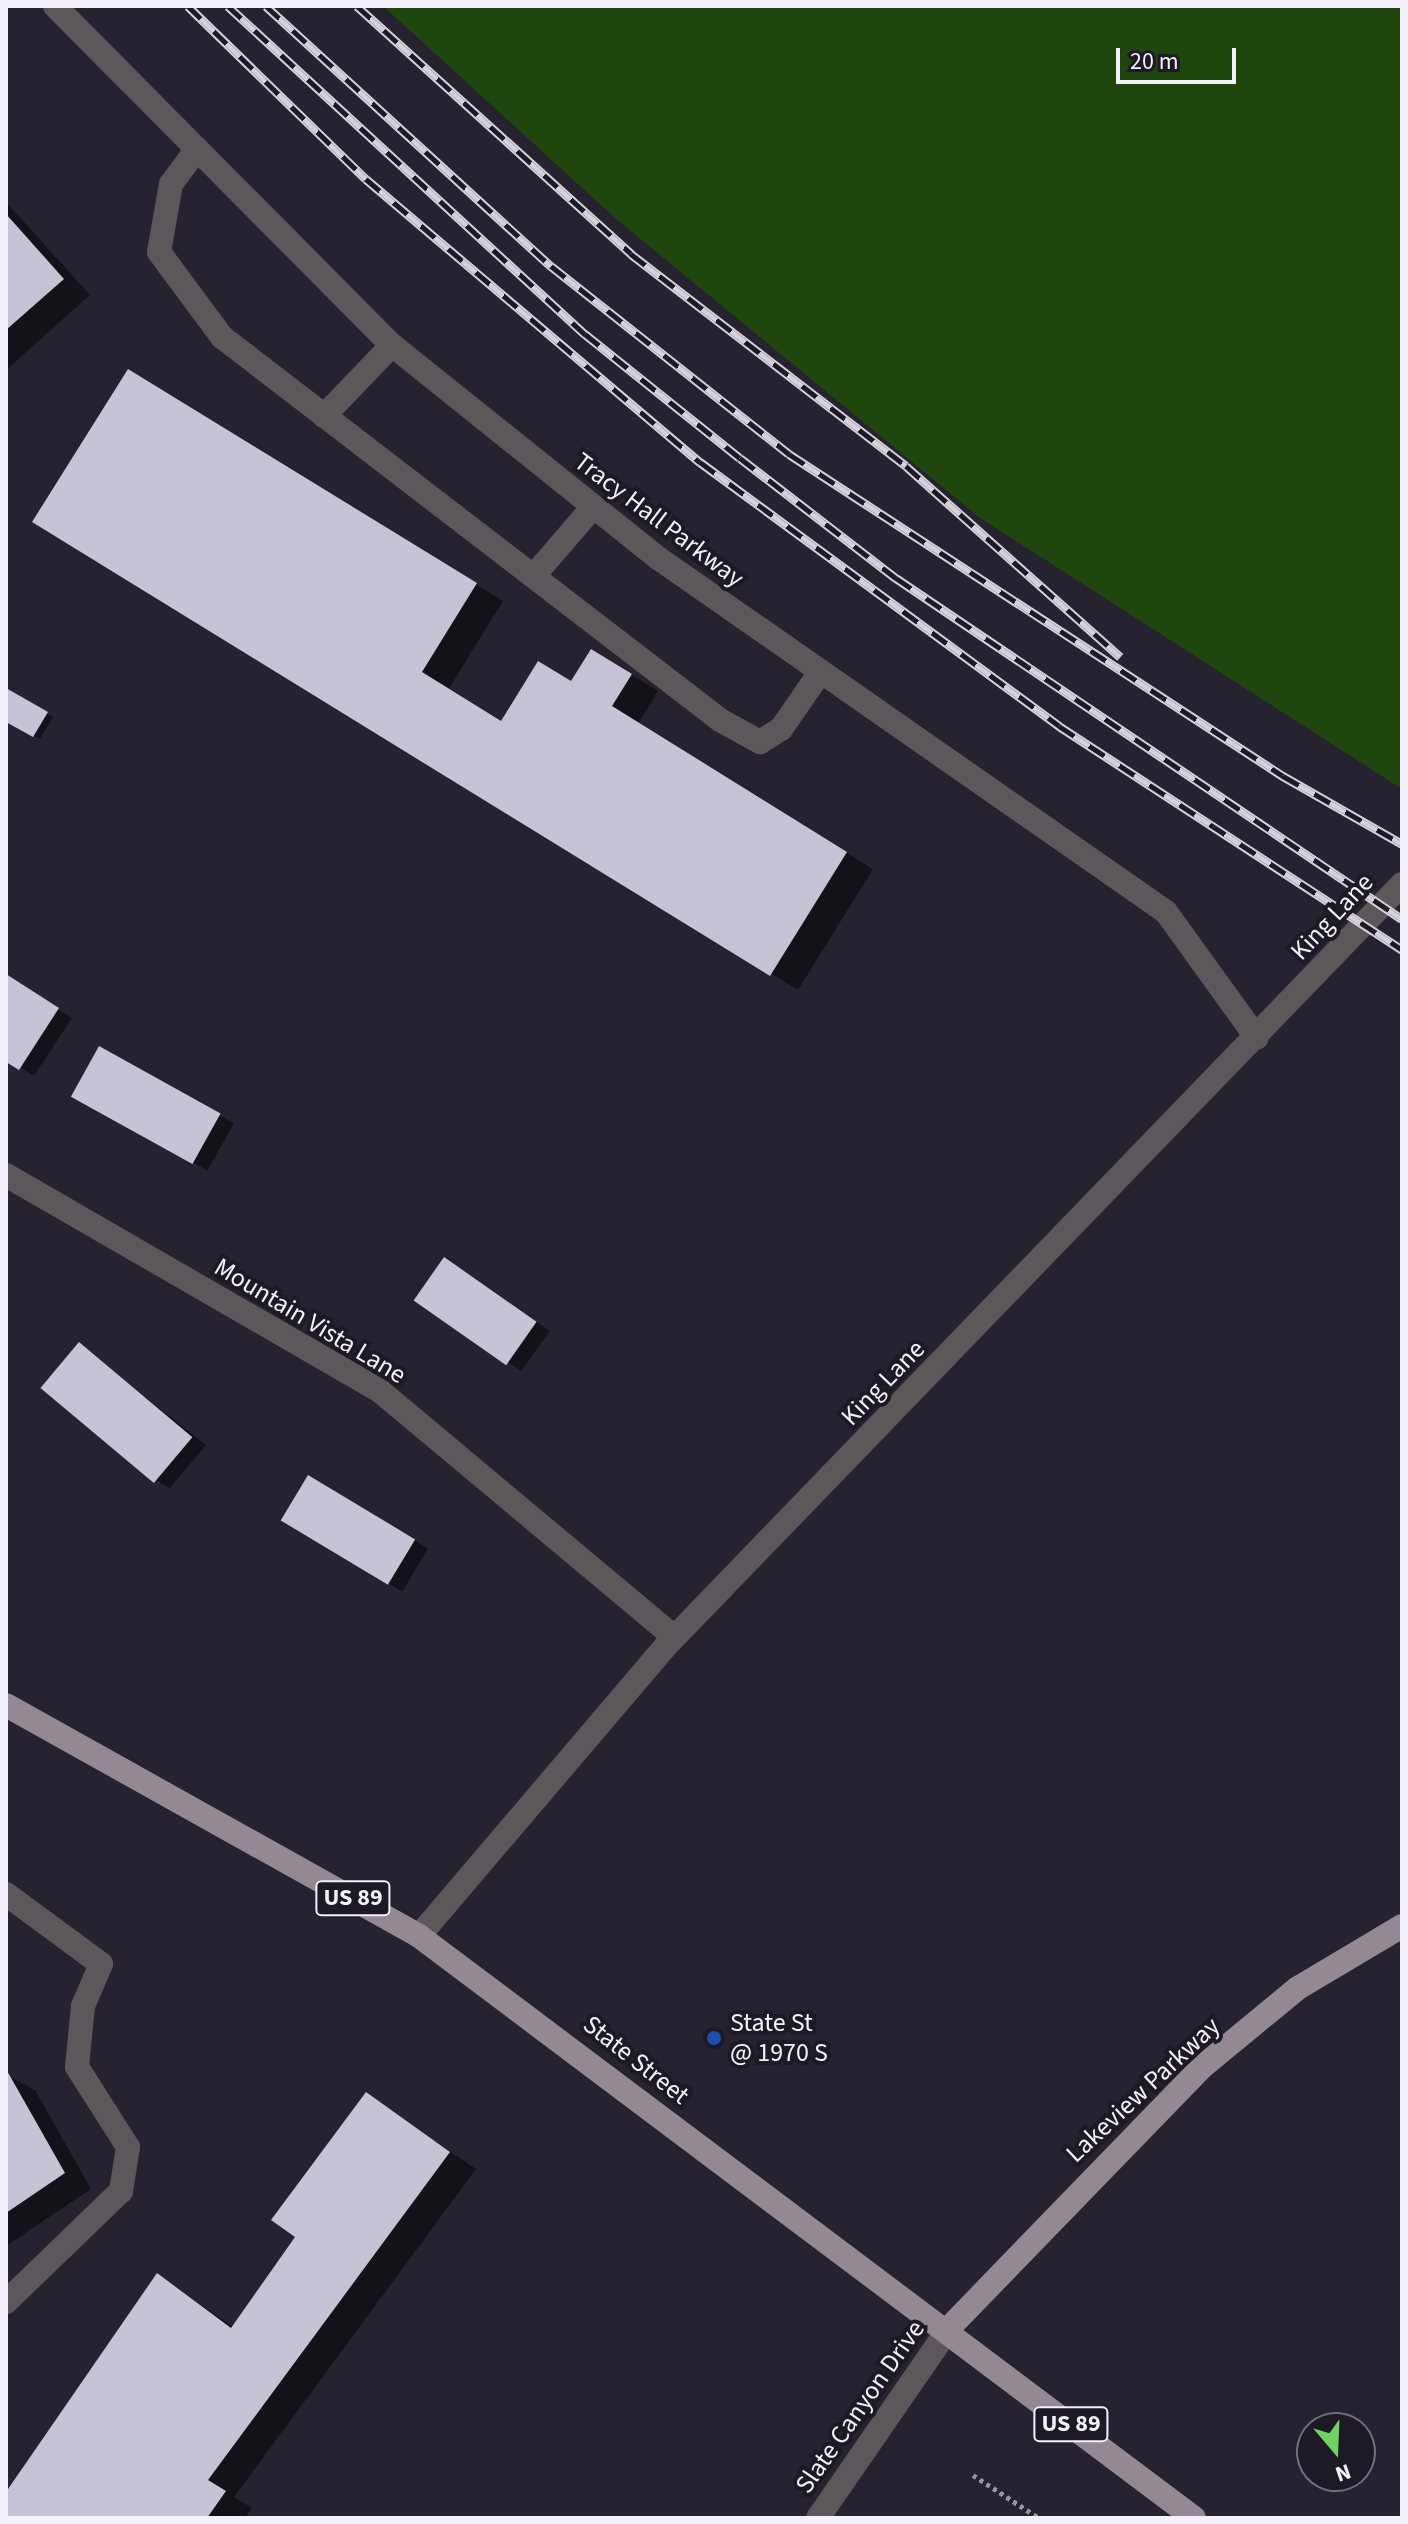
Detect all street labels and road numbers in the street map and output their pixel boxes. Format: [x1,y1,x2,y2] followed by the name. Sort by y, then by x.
[568,446,750,594] street label: Tracy Hall Parkway
[1284,867,1380,967] street label: King Lane
[209,1251,411,1391] street label: Mountain Vista Lane
[835,1334,931,1432] street label: King Lane
[315,1878,391,1918] road number: US 89
[577,2009,695,2111] street label: State Street
[1060,2011,1226,2169] street label: Lakeview Parkway
[789,2315,931,2499] street label: Slate Canyon Drive
[1033,2404,1109,2444] road number: US 89

